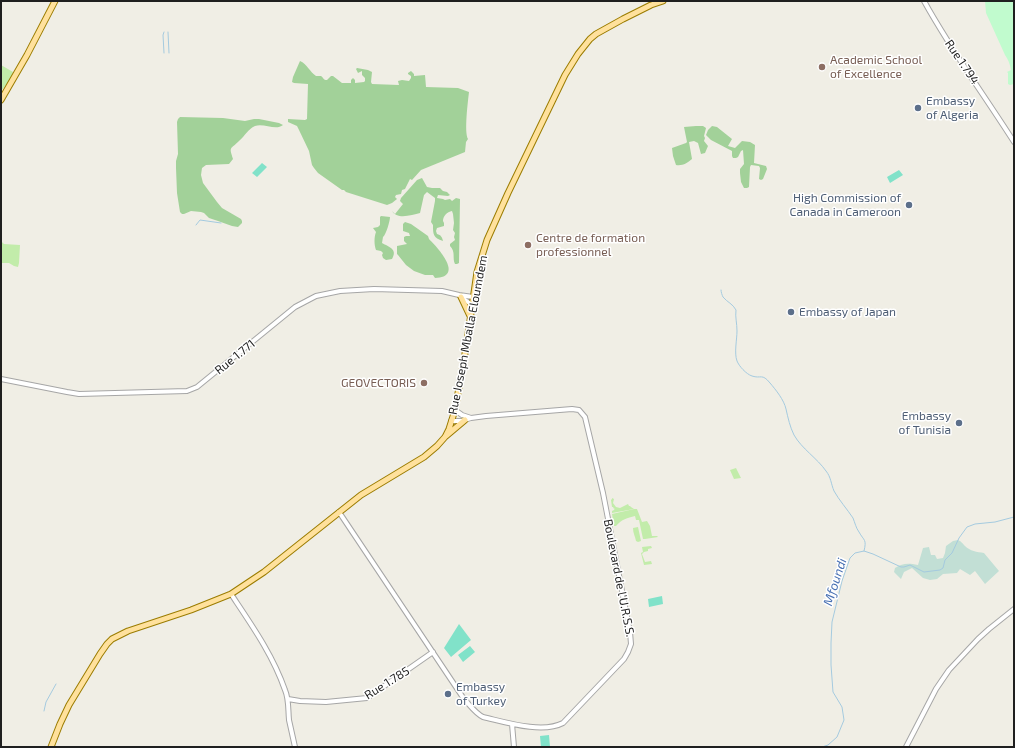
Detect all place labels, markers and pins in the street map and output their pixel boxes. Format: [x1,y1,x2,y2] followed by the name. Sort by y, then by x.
[830,53,922,81] place label: Academic School of Excellence
[817,62,827,72] marker: Academic School of Excellence
[926,94,979,122] place label: Embassy of Algeria
[913,103,923,113] marker: Embassy of Algeria
[790,191,901,219] place label: High Commission of Canada in Cameroon
[904,200,914,210] marker: High Commission of Canada in Cameroon
[536,231,645,259] place label: Centre de formation professionnel
[523,240,533,250] marker: Centre de formation professionnel
[799,305,896,319] place label: Embassy of Japan
[786,307,796,317] marker: Embassy of Japan
[341,376,416,390] place label: GEOVECTORIS
[419,378,429,388] marker: GEOVECTORIS
[899,409,951,437] place label: Embassy of Tunisia
[954,418,964,428] marker: Embassy of Tunisia
[456,680,506,708] place label: Embassy of Turkey
[443,689,453,699] marker: Embassy of Turkey

